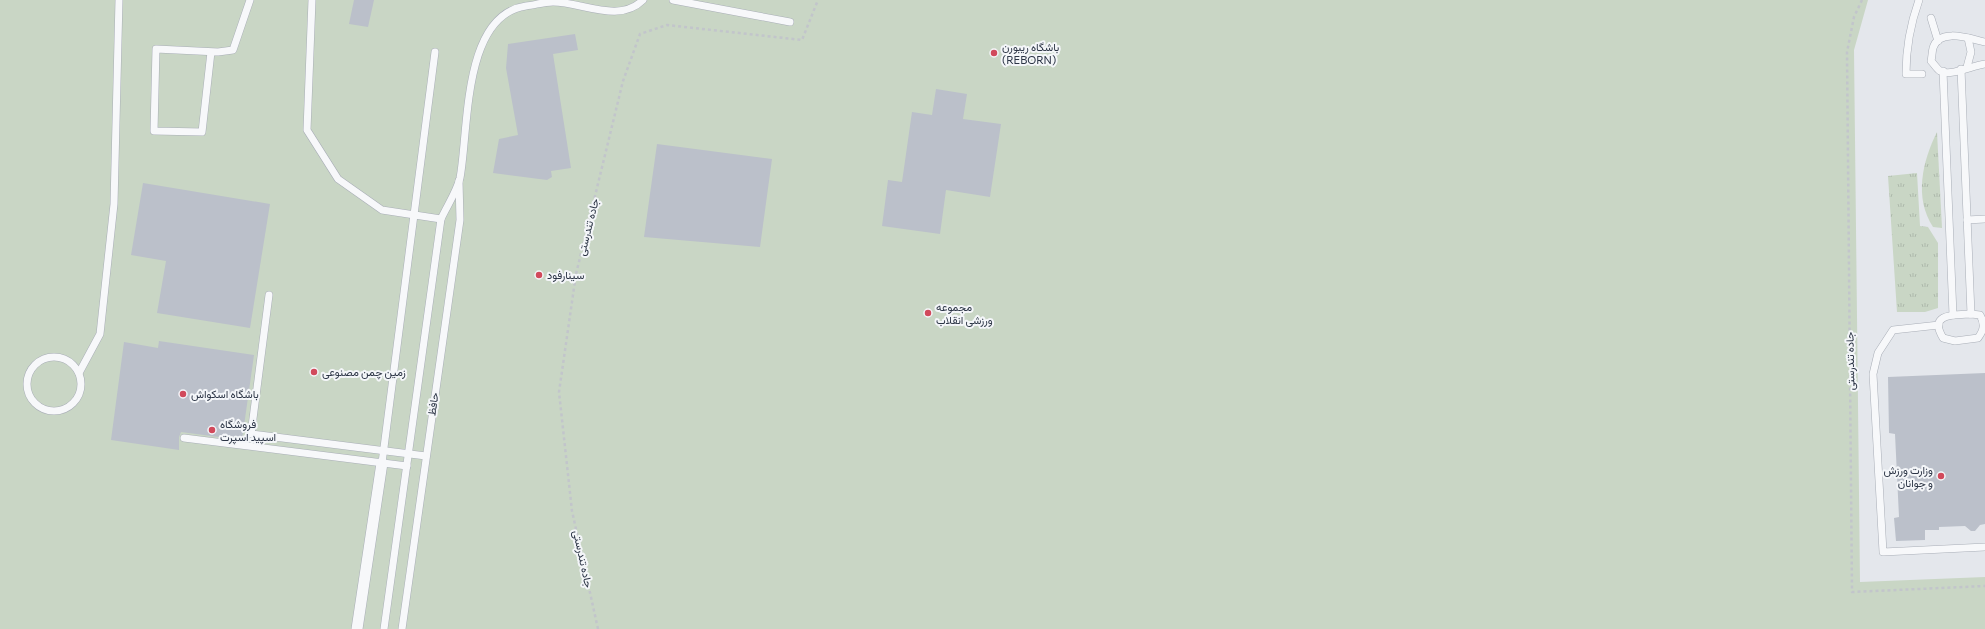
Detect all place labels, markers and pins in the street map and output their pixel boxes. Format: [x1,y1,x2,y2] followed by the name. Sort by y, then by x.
[1002,40,1059,66] place label: باشگاه ریبورن (REBORN)
[989,48,999,58] marker: باشگاه ریبورن (REBORN)
[547,268,585,282] place label: سینارفود
[534,270,544,280] marker: سینارفود
[936,300,993,327] place label: مجموعه ورزشی انقلاب
[923,308,933,318] marker: مجموعه ورزشی انقلاب
[322,365,406,380] place label: زمین چمن مصنوعی
[309,367,319,377] marker: زمین چمن مصنوعی
[191,387,259,401] place label: باشگاه اسکواش
[178,389,188,399] marker: باشگاه اسکواش
[220,417,276,445] place label: فروشگاه اسپید اسپرت
[207,425,217,435] marker: فروشگاه اسپید اسپرت
[1884,463,1933,490] place label: وزارت ورزش و جوانان
[1936,471,1946,481] marker: وزارت ورزش و جوانان

